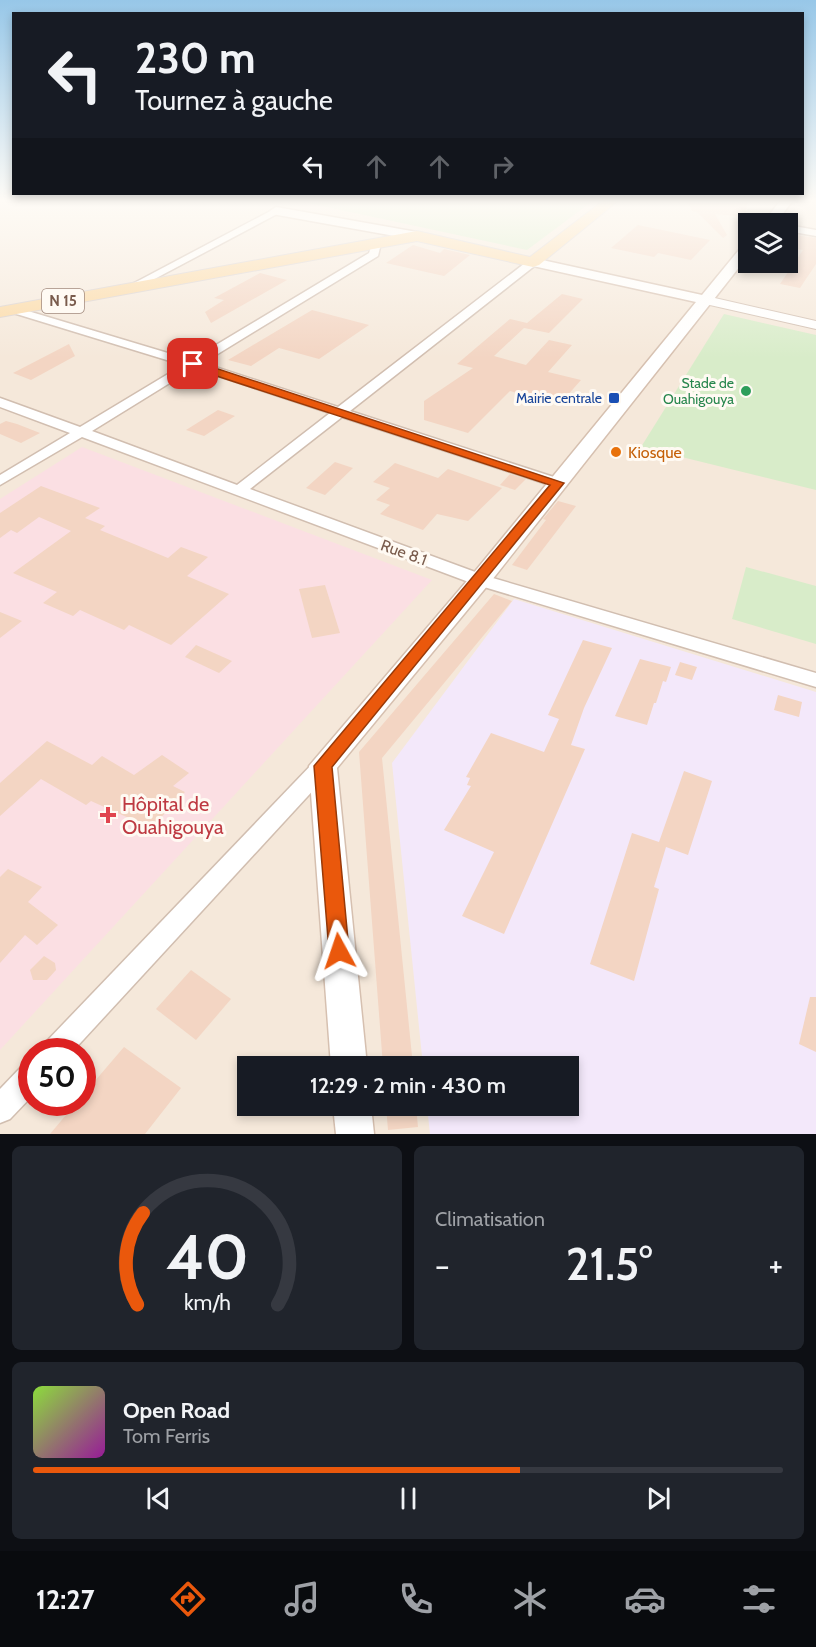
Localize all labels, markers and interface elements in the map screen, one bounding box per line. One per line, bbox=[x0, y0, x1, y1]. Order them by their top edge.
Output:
text: 230 m bbox=[135, 32, 255, 84]
icon: left bbox=[36, 36, 114, 114]
text: Tournez à gauche bbox=[135, 84, 333, 117]
icon: left bbox=[297, 150, 330, 183]
icon: ahead bbox=[360, 150, 393, 183]
icon: ahead bbox=[423, 150, 456, 183]
icon: right bbox=[486, 150, 519, 183]
map controls bbox=[738, 213, 798, 273]
button: layers bbox=[738, 213, 798, 273]
road number: N 15 bbox=[42, 289, 84, 313]
pin bbox=[167, 338, 218, 389]
icon: arrive bbox=[176, 347, 209, 380]
place label: Stade de Ouahigouya bbox=[663, 374, 734, 408]
marker: Stade de Ouahigouya bbox=[739, 384, 753, 398]
place label: Mairie centrale bbox=[516, 389, 602, 407]
marker: Mairie centrale bbox=[607, 391, 621, 405]
place label: Kiosque bbox=[628, 443, 682, 462]
marker: Kiosque bbox=[609, 445, 623, 459]
street label: Rue 8.1 bbox=[378, 535, 429, 570]
place label: Hôpital de Ouahigouya bbox=[122, 792, 224, 839]
marker: Hôpital de Ouahigouya bbox=[99, 806, 117, 824]
position arrow bbox=[307, 919, 371, 983]
speed limit sign: 50 bbox=[18, 1038, 96, 1116]
text: 12:29 · 2 min · 430 m bbox=[310, 1072, 506, 1099]
text: Climatisation bbox=[435, 1207, 545, 1231]
text: 40 bbox=[166, 1219, 248, 1295]
text: 21.5° bbox=[566, 1237, 652, 1291]
text: − bbox=[435, 1245, 450, 1285]
text: + bbox=[768, 1245, 783, 1285]
text: km/h bbox=[184, 1289, 230, 1315]
text: Open Road bbox=[123, 1397, 230, 1424]
text: Tom Ferris bbox=[123, 1424, 210, 1448]
icon: previous bbox=[142, 1482, 175, 1515]
icon: pause bbox=[392, 1482, 425, 1515]
icon: next bbox=[642, 1482, 675, 1515]
icon: directions bbox=[167, 1578, 209, 1620]
icon: music bbox=[281, 1578, 323, 1620]
icon: phone bbox=[395, 1578, 437, 1620]
icon: climate bbox=[509, 1578, 551, 1620]
icon: car bbox=[624, 1578, 666, 1620]
icon: filters bbox=[738, 1578, 780, 1620]
text: 12:27 bbox=[36, 1583, 94, 1616]

